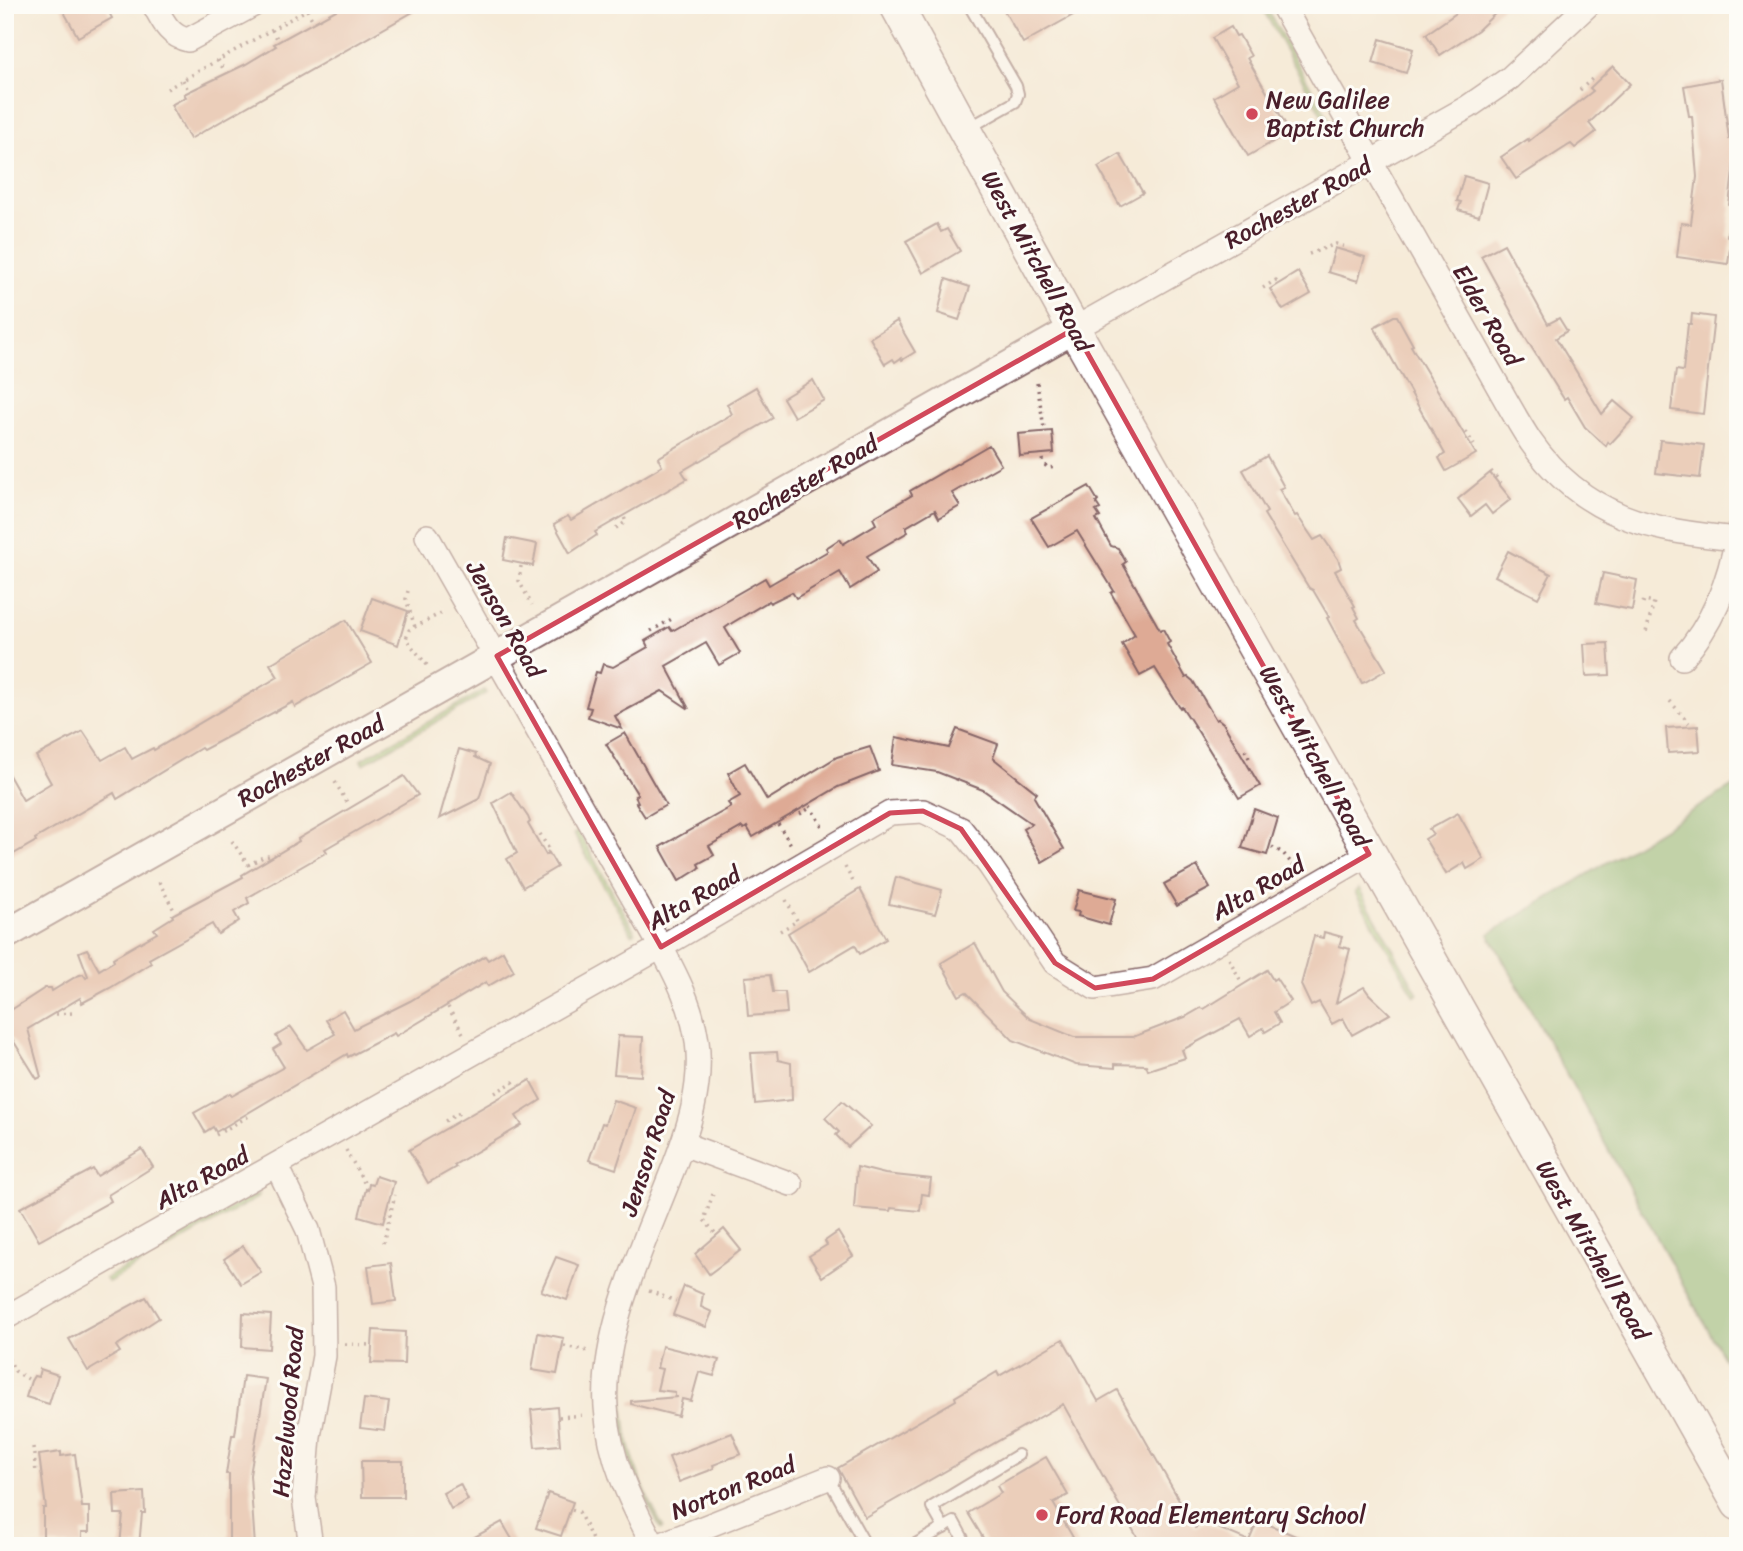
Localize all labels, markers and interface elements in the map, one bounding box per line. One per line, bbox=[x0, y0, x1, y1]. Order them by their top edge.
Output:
place label: New Galilee Baptist Church bbox=[1266, 79, 1424, 149]
marker: New Galilee Baptist Church bbox=[1244, 106, 1260, 122]
street label: Rochester Road bbox=[1216, 144, 1381, 261]
street label: West Mitchell Road bbox=[969, 162, 1105, 361]
street label: Elder Road bbox=[1441, 256, 1535, 376]
street label: Rochester Road bbox=[724, 422, 887, 541]
street label: Jenson Road bbox=[454, 551, 557, 688]
street label: West Mitchell Road bbox=[1247, 657, 1383, 856]
street label: Rochester Road bbox=[229, 702, 394, 819]
street label: Alta Road bbox=[1202, 843, 1314, 932]
street label: Alta Road bbox=[638, 853, 750, 942]
street label: Jenson Road bbox=[608, 1082, 689, 1222]
street label: Alta Road bbox=[146, 1134, 258, 1222]
street label: West Mitchell Road bbox=[1524, 1152, 1663, 1350]
street label: Hazelwood Road bbox=[260, 1324, 316, 1499]
street label: Norton Road bbox=[664, 1443, 804, 1532]
place label: Ford Road Elementary School bbox=[1056, 1494, 1367, 1536]
marker: Ford Road Elementary School bbox=[1034, 1507, 1050, 1523]

